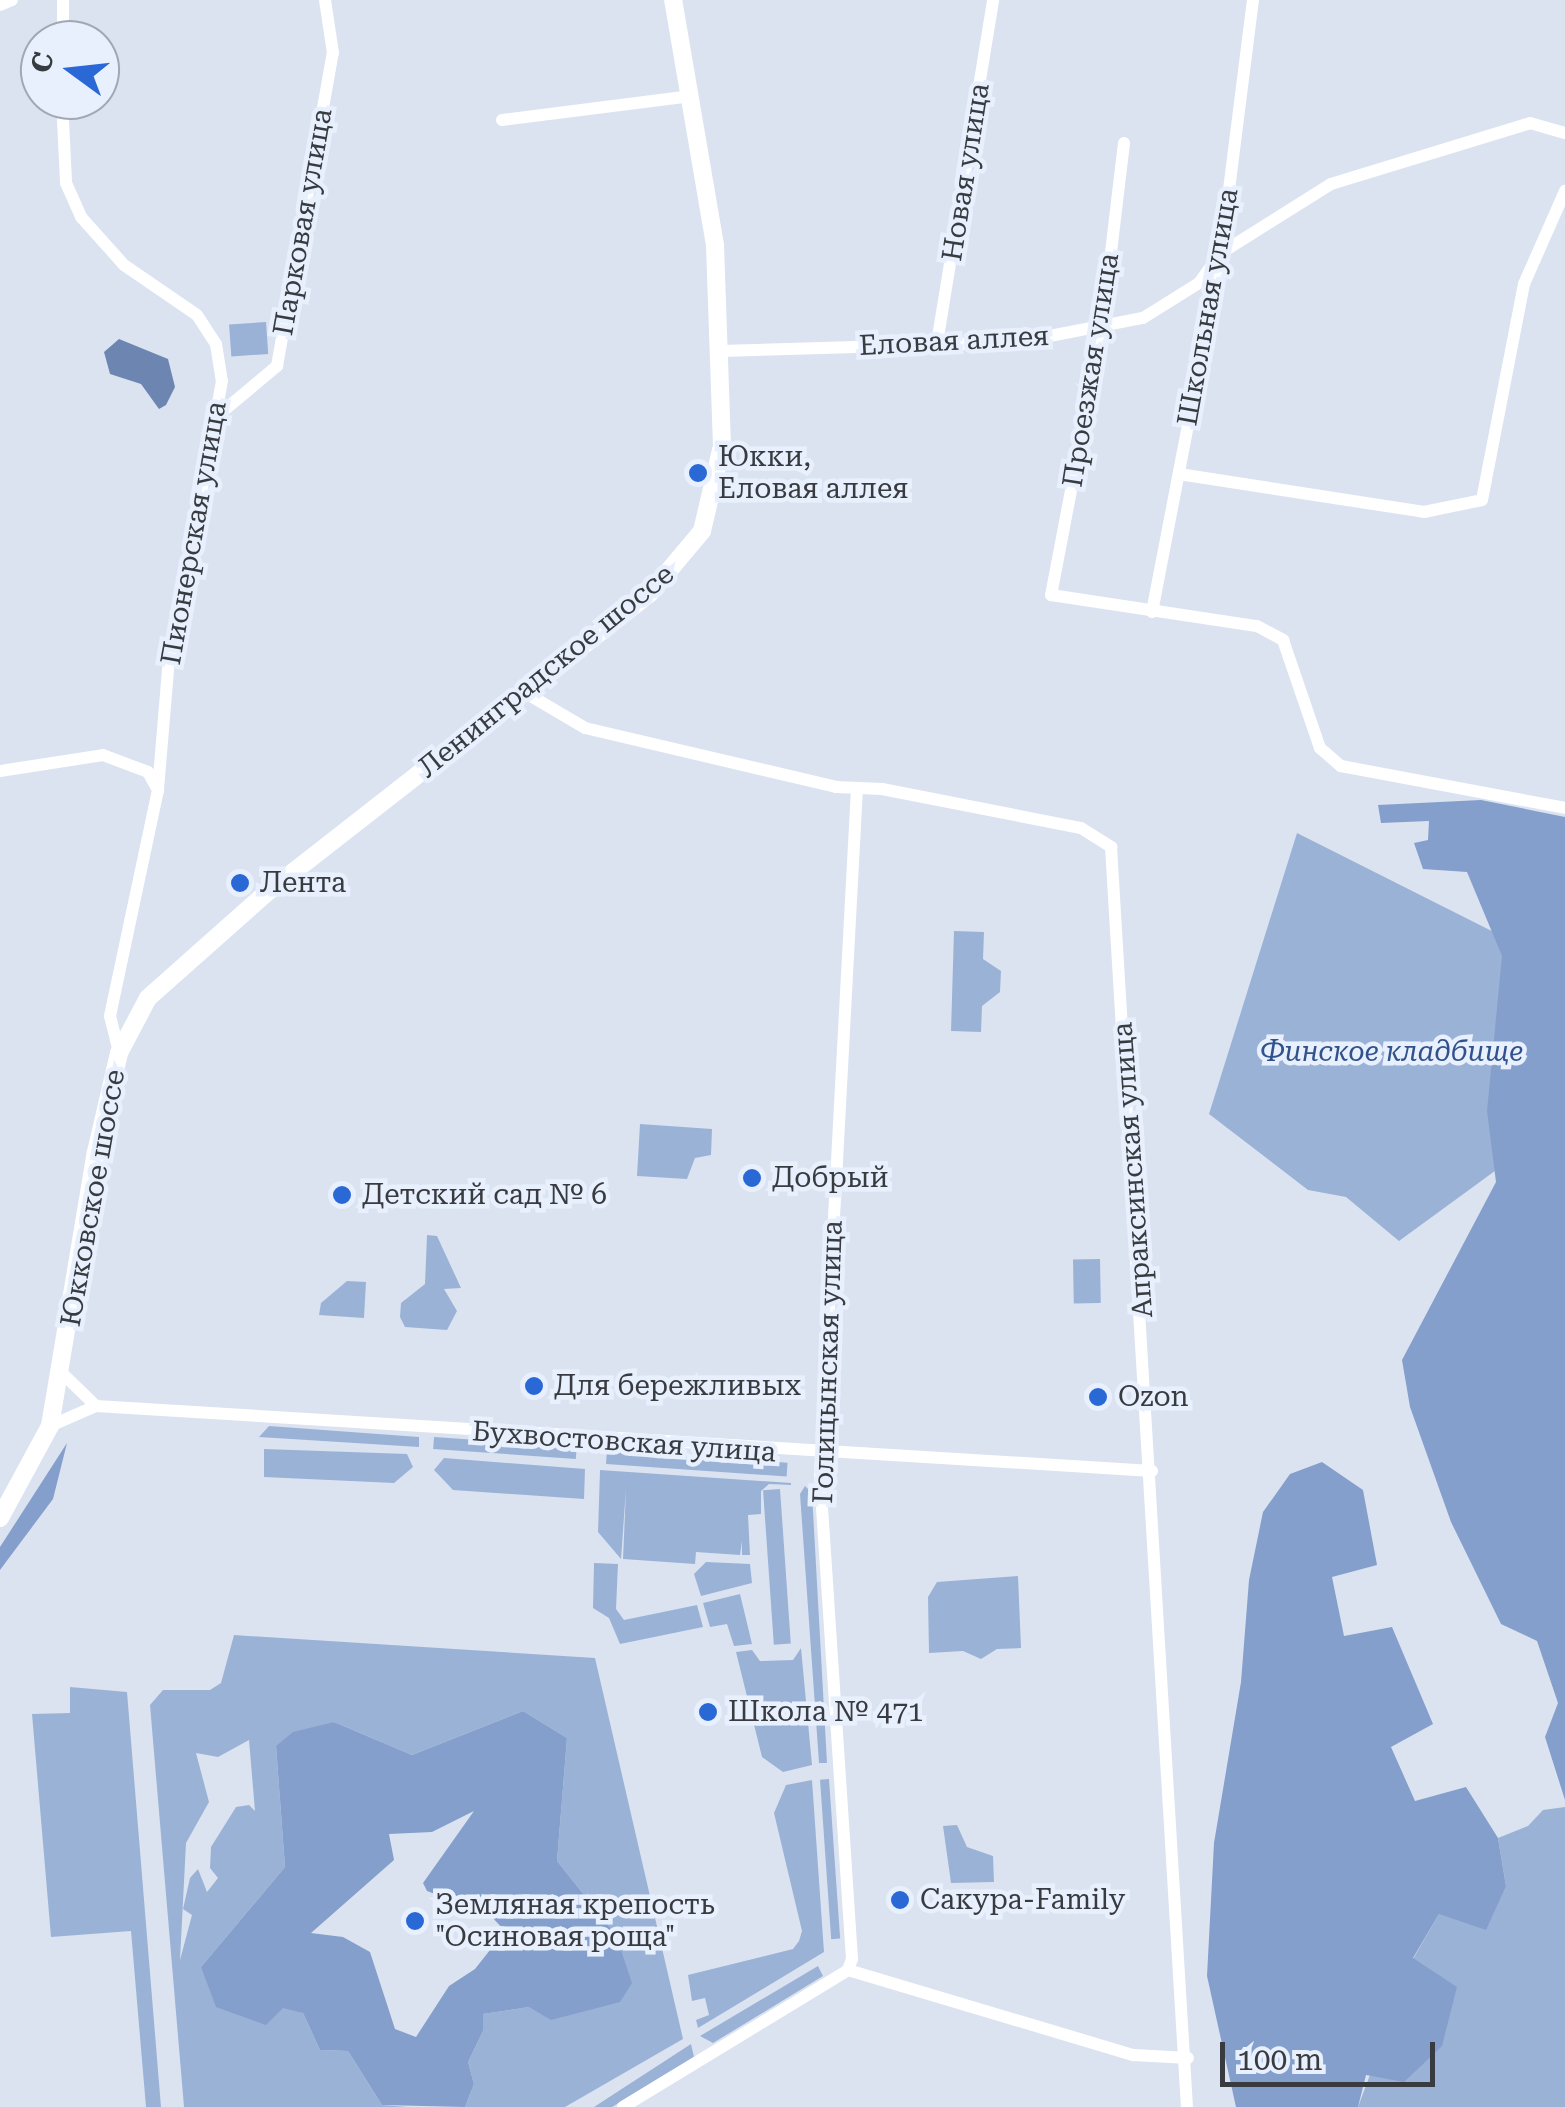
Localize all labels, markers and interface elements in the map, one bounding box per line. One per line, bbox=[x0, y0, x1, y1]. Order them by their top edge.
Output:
north arrow bbox=[20, 20, 120, 120]
text: С bbox=[24, 49, 61, 76]
street label: Новая улица bbox=[935, 81, 997, 263]
street label: Парковая улица bbox=[267, 106, 339, 338]
street label: Школьная улица bbox=[1171, 186, 1245, 428]
street label: Проезжая улица bbox=[1056, 251, 1126, 489]
street label: Еловая аллея bbox=[858, 319, 1050, 363]
street label: Пионерская улица bbox=[154, 399, 234, 667]
place label: Юкки, Еловая аллея bbox=[718, 440, 908, 506]
marker: Юкки, Еловая аллея bbox=[687, 462, 709, 484]
street label: Ленинградское шоссе bbox=[411, 557, 681, 785]
place label: Лента bbox=[260, 866, 346, 900]
marker: Лента bbox=[229, 872, 251, 894]
street label: Апраксинская улица bbox=[1106, 1021, 1160, 1319]
park label: Финское кладбище bbox=[1261, 1035, 1523, 1069]
street label: Юкковское шоссе bbox=[54, 1067, 132, 1329]
place label: Добрый bbox=[772, 1161, 889, 1195]
marker: Добрый bbox=[741, 1167, 763, 1189]
place label: Детский сад № 6 bbox=[362, 1178, 607, 1212]
marker: Детский сад № 6 bbox=[331, 1184, 353, 1206]
street label: Голицынская улица bbox=[806, 1220, 850, 1504]
place label: Для бережливых bbox=[554, 1369, 801, 1403]
marker: Для бережливых bbox=[523, 1375, 545, 1397]
place label: Ozon bbox=[1118, 1380, 1189, 1414]
marker: Ozon bbox=[1087, 1386, 1109, 1408]
street label: Бухвостовская улица bbox=[471, 1415, 777, 1469]
place label: Школа № 471 bbox=[728, 1695, 924, 1729]
marker: Школа № 471 bbox=[697, 1701, 719, 1723]
place label: Сакура-Family bbox=[920, 1883, 1125, 1917]
place label: Земляная крепость "Осиновая роща" bbox=[435, 1888, 715, 1954]
marker: Сакура-Family bbox=[889, 1889, 911, 1911]
marker: Земляная крепость "Осиновая роща" bbox=[404, 1910, 426, 1932]
scale bar bbox=[1225, 2022, 1440, 2084]
text: 100 m bbox=[1237, 2042, 1322, 2077]

